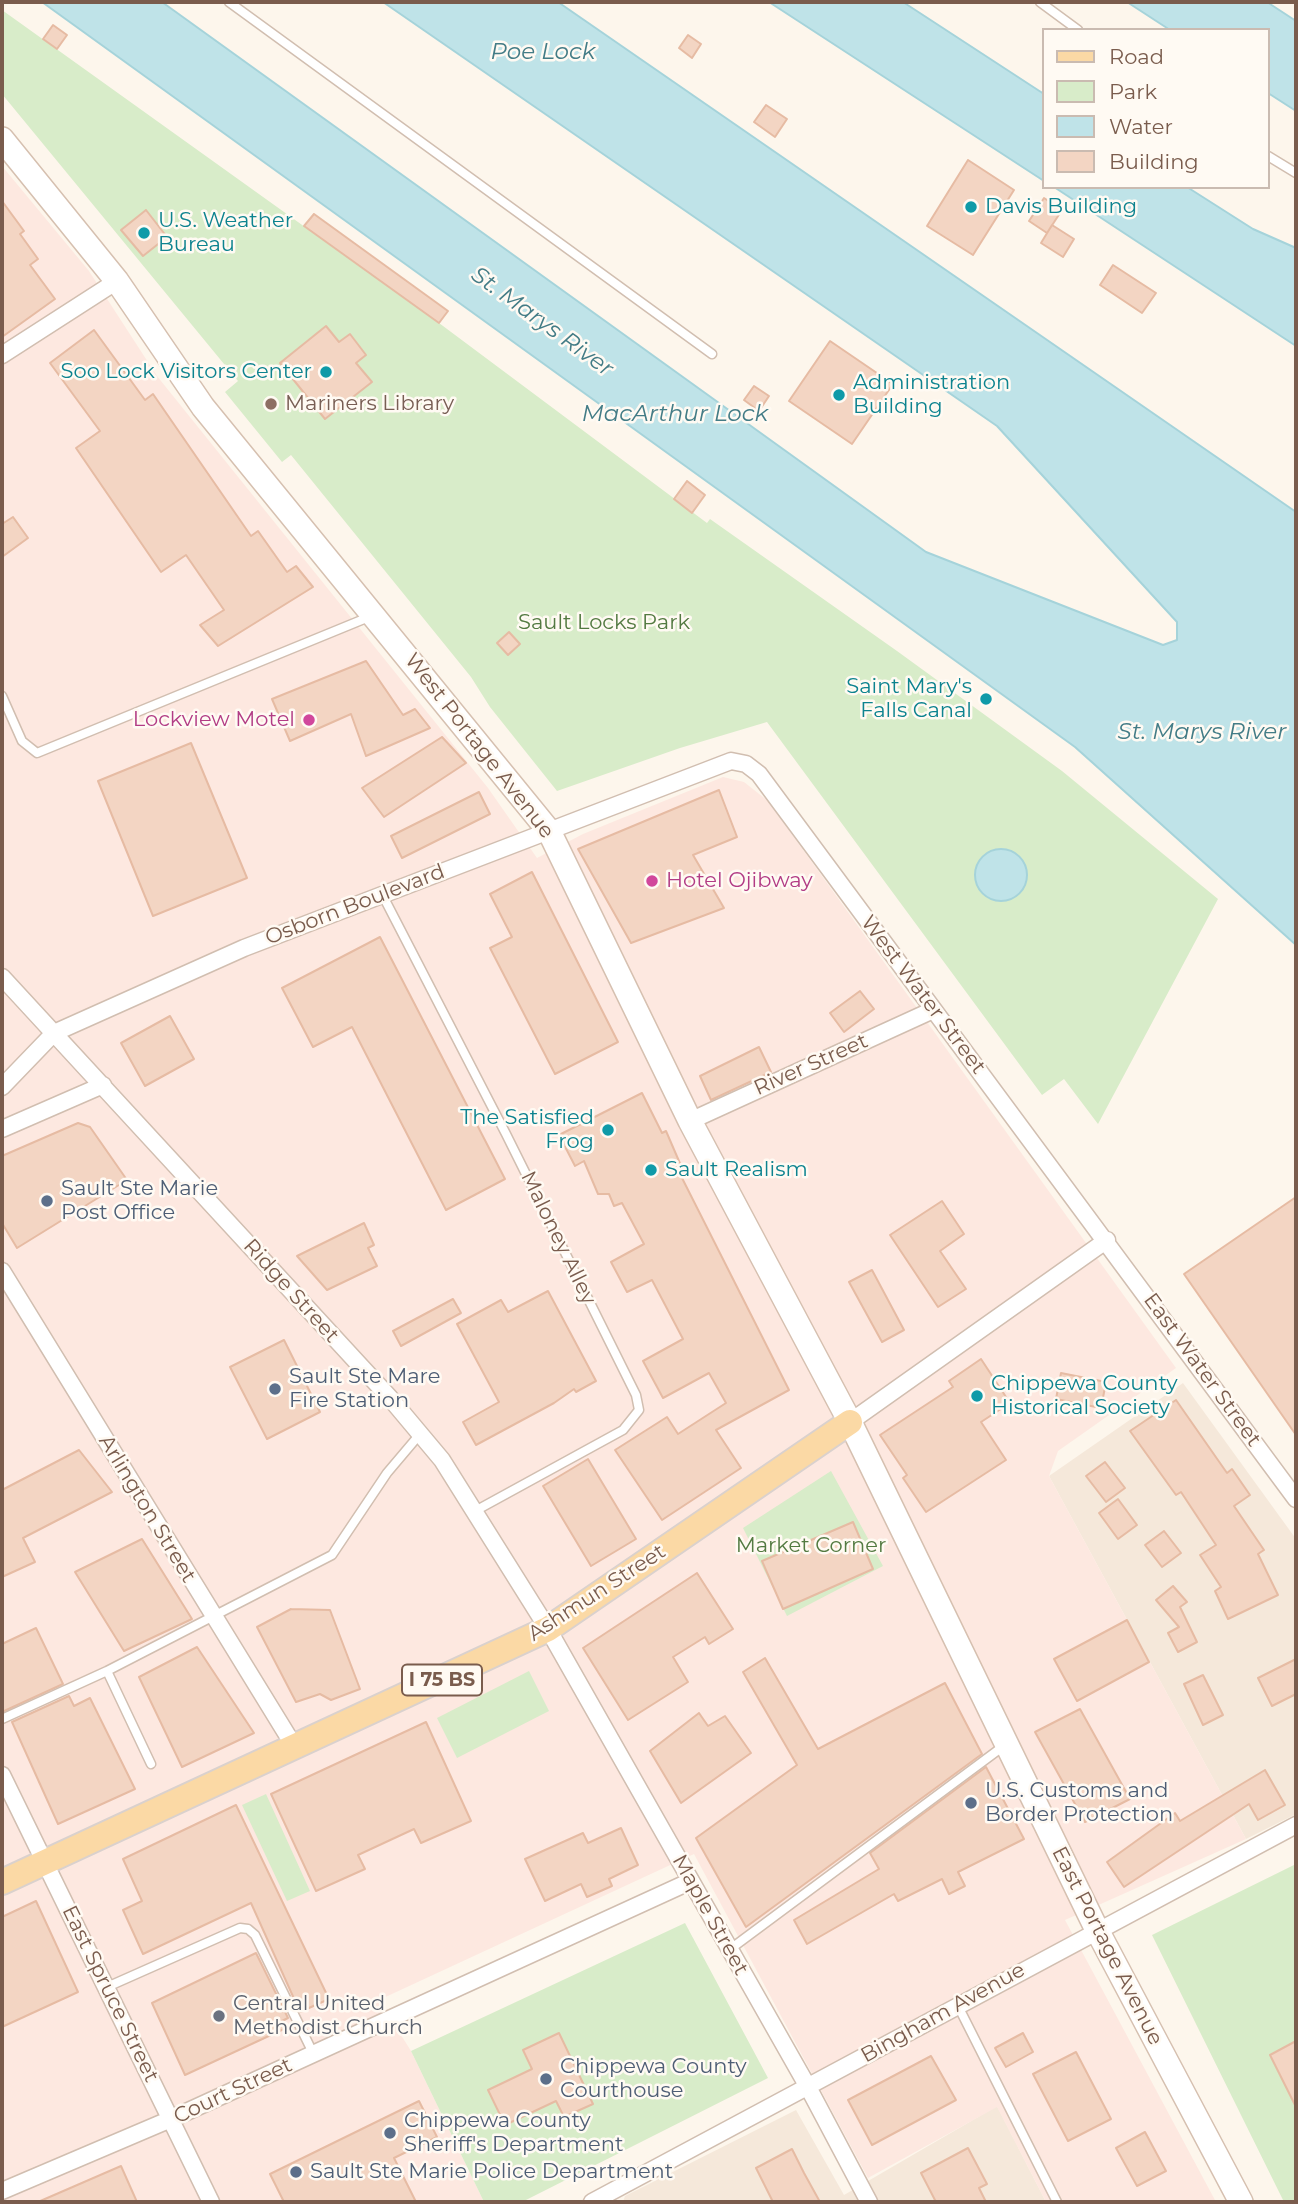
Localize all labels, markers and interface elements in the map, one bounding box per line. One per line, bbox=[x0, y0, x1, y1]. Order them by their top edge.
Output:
legend bbox=[1042, 28, 1270, 189]
water label: Poe Lock bbox=[491, 38, 595, 66]
text: Road bbox=[1109, 44, 1164, 69]
text: Park bbox=[1109, 79, 1157, 104]
text: Water bbox=[1109, 114, 1173, 139]
text: Building bbox=[1109, 149, 1199, 174]
place label: Davis Building bbox=[985, 194, 1137, 220]
marker: Davis Building bbox=[963, 199, 979, 215]
place label: U.S. Weather Bureau bbox=[158, 208, 293, 258]
marker: U.S. Weather Bureau bbox=[136, 225, 152, 241]
water label: St. Marys River bbox=[466, 261, 618, 383]
place label: Soo Lock Visitors Center bbox=[61, 359, 312, 385]
marker: Soo Lock Visitors Center bbox=[318, 364, 334, 380]
place label: Administration Building bbox=[853, 370, 1010, 420]
marker: Administration Building bbox=[831, 387, 847, 403]
place label: Mariners Library bbox=[285, 391, 454, 417]
marker: Mariners Library bbox=[263, 396, 279, 412]
water label: MacArthur Lock bbox=[582, 400, 768, 428]
park label: Sault Locks Park bbox=[518, 610, 690, 636]
street label: West Portage Avenue bbox=[399, 648, 559, 844]
place label: Saint Mary's Falls Canal bbox=[846, 674, 972, 724]
marker: Saint Mary's Falls Canal bbox=[978, 691, 994, 707]
place label: Lockview Motel bbox=[133, 707, 295, 733]
marker: Lockview Motel bbox=[301, 712, 317, 728]
water label: St. Marys River bbox=[1118, 718, 1286, 746]
street label: Osborn Boulevard bbox=[262, 859, 448, 951]
place label: Hotel Ojibway bbox=[666, 868, 813, 894]
marker: Hotel Ojibway bbox=[644, 873, 660, 889]
street label: West Water Street bbox=[855, 911, 991, 1079]
street label: River Street bbox=[750, 1029, 872, 1101]
place label: The Satisfied Frog bbox=[460, 1105, 594, 1155]
marker: The Satisfied Frog bbox=[600, 1122, 616, 1138]
place label: Sault Realism bbox=[665, 1157, 808, 1183]
marker: Sault Realism bbox=[643, 1162, 659, 1178]
street label: Maloney Alley bbox=[515, 1167, 601, 1309]
place label: Sault Ste Marie Post Office bbox=[61, 1176, 218, 1226]
marker: Sault Ste Marie Post Office bbox=[39, 1193, 55, 1209]
street label: Ridge Street bbox=[238, 1234, 344, 1348]
street label: East Water Street bbox=[1138, 1288, 1266, 1452]
place label: Sault Ste Mare Fire Station bbox=[289, 1364, 440, 1414]
place label: Chippewa County Historical Society bbox=[991, 1371, 1178, 1421]
marker: Sault Ste Mare Fire Station bbox=[267, 1381, 283, 1397]
marker: Chippewa County Historical Society bbox=[969, 1388, 985, 1404]
street label: Arlington Street bbox=[93, 1431, 201, 1587]
park label: Market Corner bbox=[736, 1533, 886, 1559]
street label: Ashmun Street bbox=[523, 1539, 671, 1647]
road number: I 75 BS bbox=[402, 1664, 482, 1696]
place label: U.S. Customs and Border Protection bbox=[985, 1778, 1173, 1828]
marker: U.S. Customs and Border Protection bbox=[963, 1795, 979, 1811]
street label: East Portage Avenue bbox=[1046, 1842, 1168, 2050]
street label: Maple Street bbox=[666, 1850, 754, 1980]
street label: East Spruce Street bbox=[56, 1901, 164, 2087]
street label: Bingham Avenue bbox=[857, 1957, 1029, 2069]
place label: Central United Methodist Church bbox=[233, 1991, 423, 2041]
marker: Central United Methodist Church bbox=[211, 2008, 227, 2024]
street label: Court Street bbox=[170, 2053, 296, 2129]
place label: Chippewa County Courthouse bbox=[560, 2054, 747, 2104]
marker: Chippewa County Courthouse bbox=[538, 2071, 554, 2087]
place label: Chippewa County Sheriff's Department bbox=[404, 2108, 624, 2158]
marker: Chippewa County Sheriff's Department bbox=[382, 2125, 398, 2141]
place label: Sault Ste Marie Police Department bbox=[310, 2159, 673, 2185]
marker: Sault Ste Marie Police Department bbox=[288, 2164, 304, 2180]

